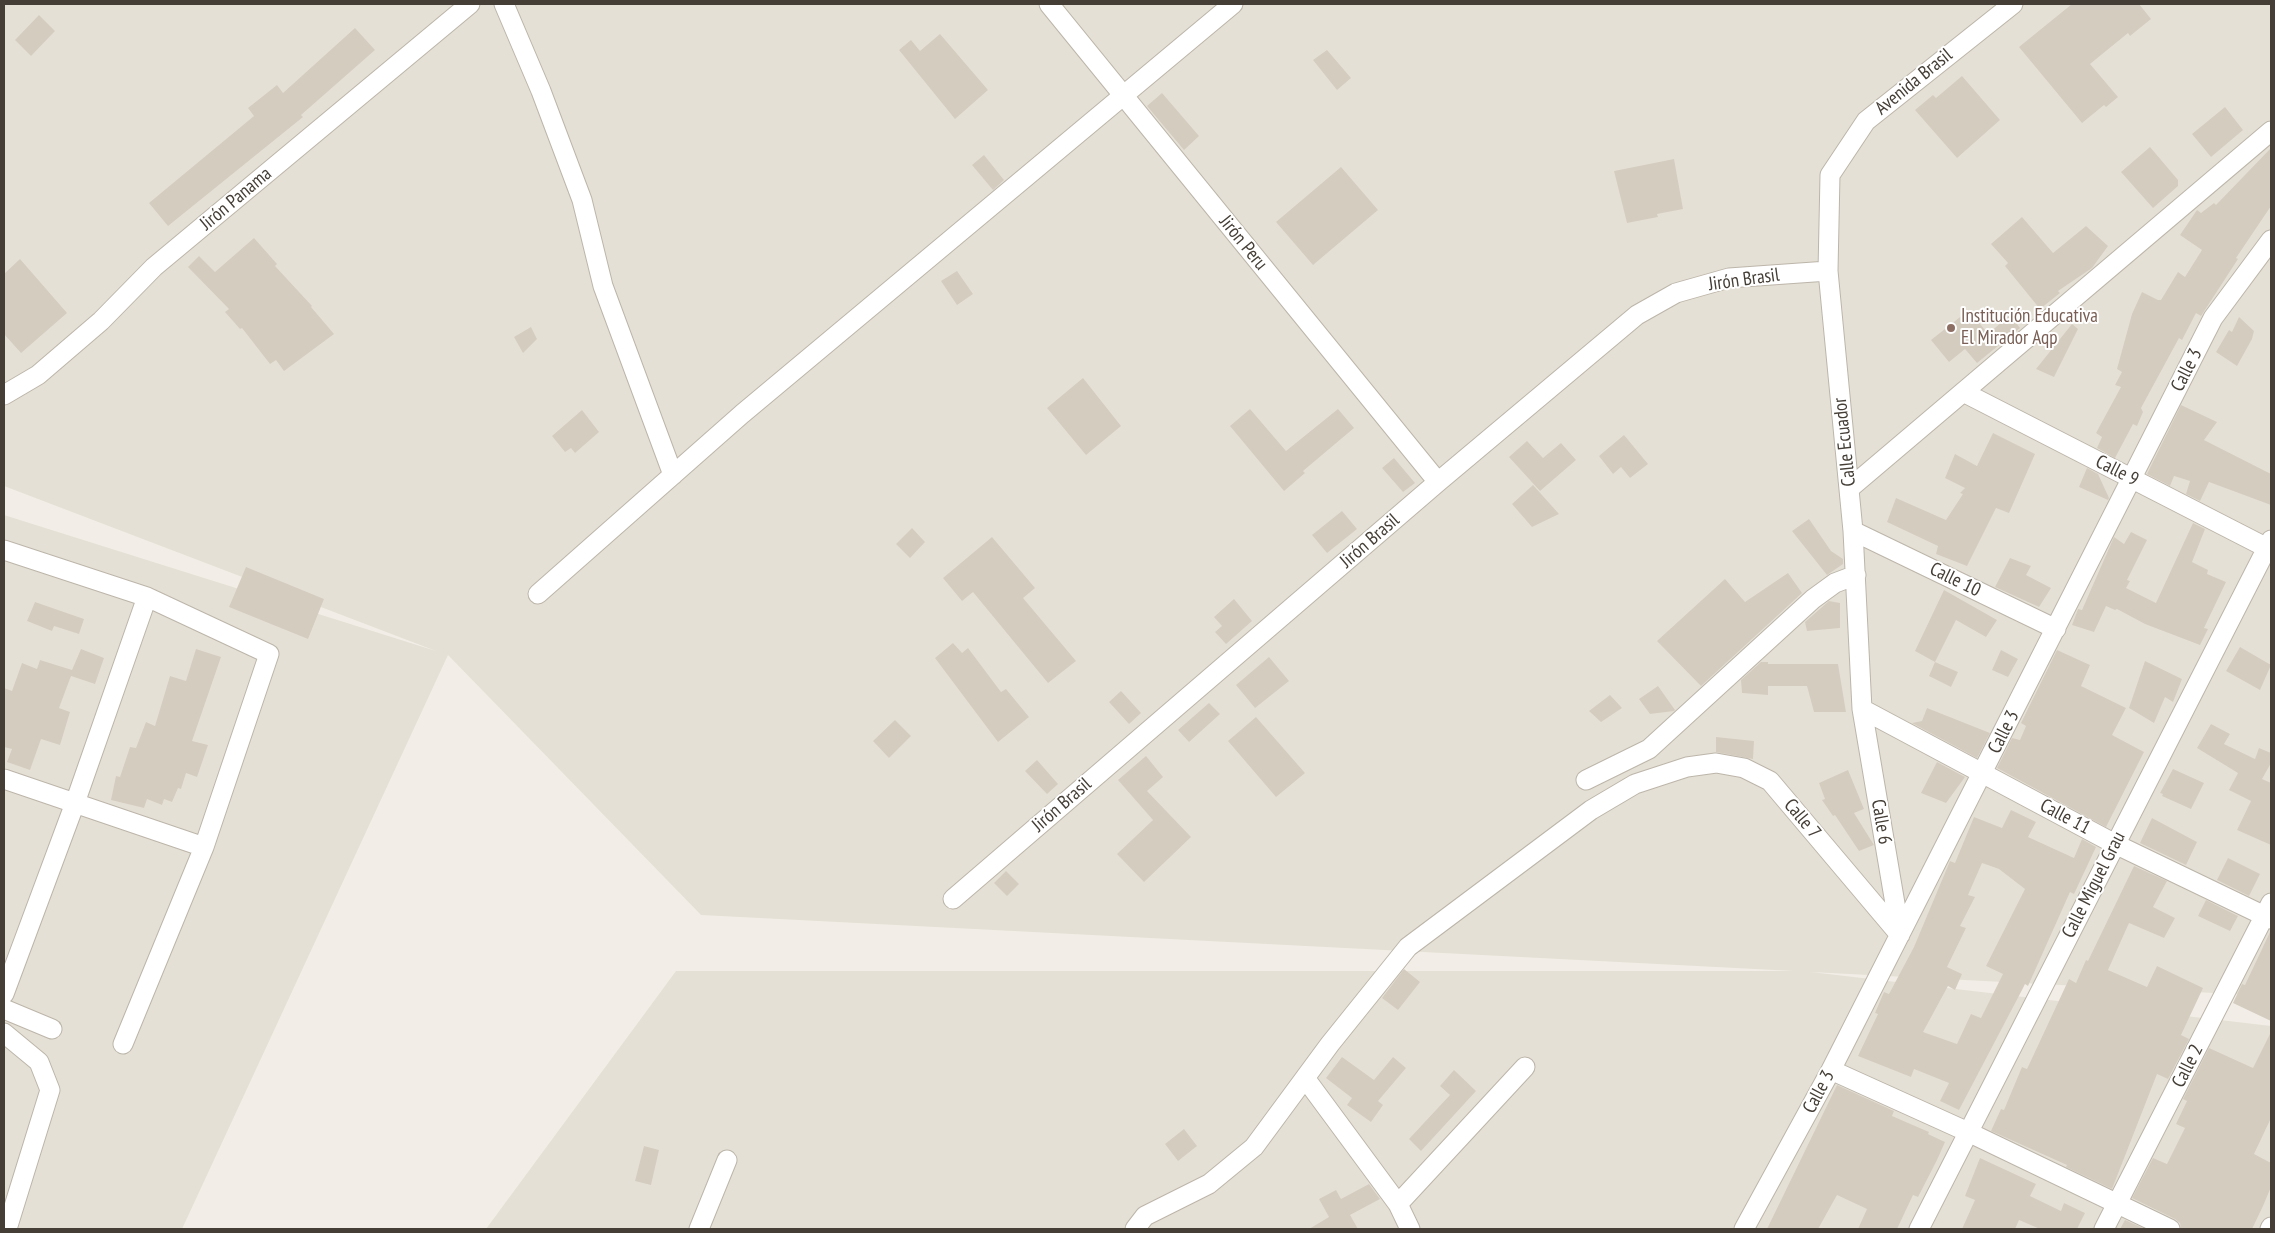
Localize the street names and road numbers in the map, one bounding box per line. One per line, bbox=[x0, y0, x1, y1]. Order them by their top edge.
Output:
street label: Avenida Brasil bbox=[1871, 44, 1957, 120]
street label: Jirón Panama bbox=[196, 163, 276, 235]
street label: Jirón Peru bbox=[1214, 211, 1272, 275]
street label: Jirón Brasil bbox=[1707, 264, 1781, 296]
street label: Calle 3 bbox=[2167, 345, 2207, 395]
street label: Calle Ecuador bbox=[1829, 396, 1861, 488]
street label: Calle 9 bbox=[2092, 451, 2142, 491]
street label: Jirón Brasil bbox=[1336, 509, 1404, 573]
street label: Calle 10 bbox=[1926, 558, 1984, 602]
street label: Calle 3 bbox=[1984, 707, 2024, 757]
street label: Jirón Brasil bbox=[1028, 773, 1096, 837]
street label: Calle 7 bbox=[1779, 794, 1825, 844]
street label: Calle 11 bbox=[2036, 794, 2094, 840]
street label: Calle 6 bbox=[1866, 798, 1896, 846]
street label: Calle Miguel Grau bbox=[2057, 828, 2131, 942]
street label: Calle 2 bbox=[2168, 1041, 2208, 1091]
street label: Calle 3 bbox=[1798, 1067, 1840, 1117]

